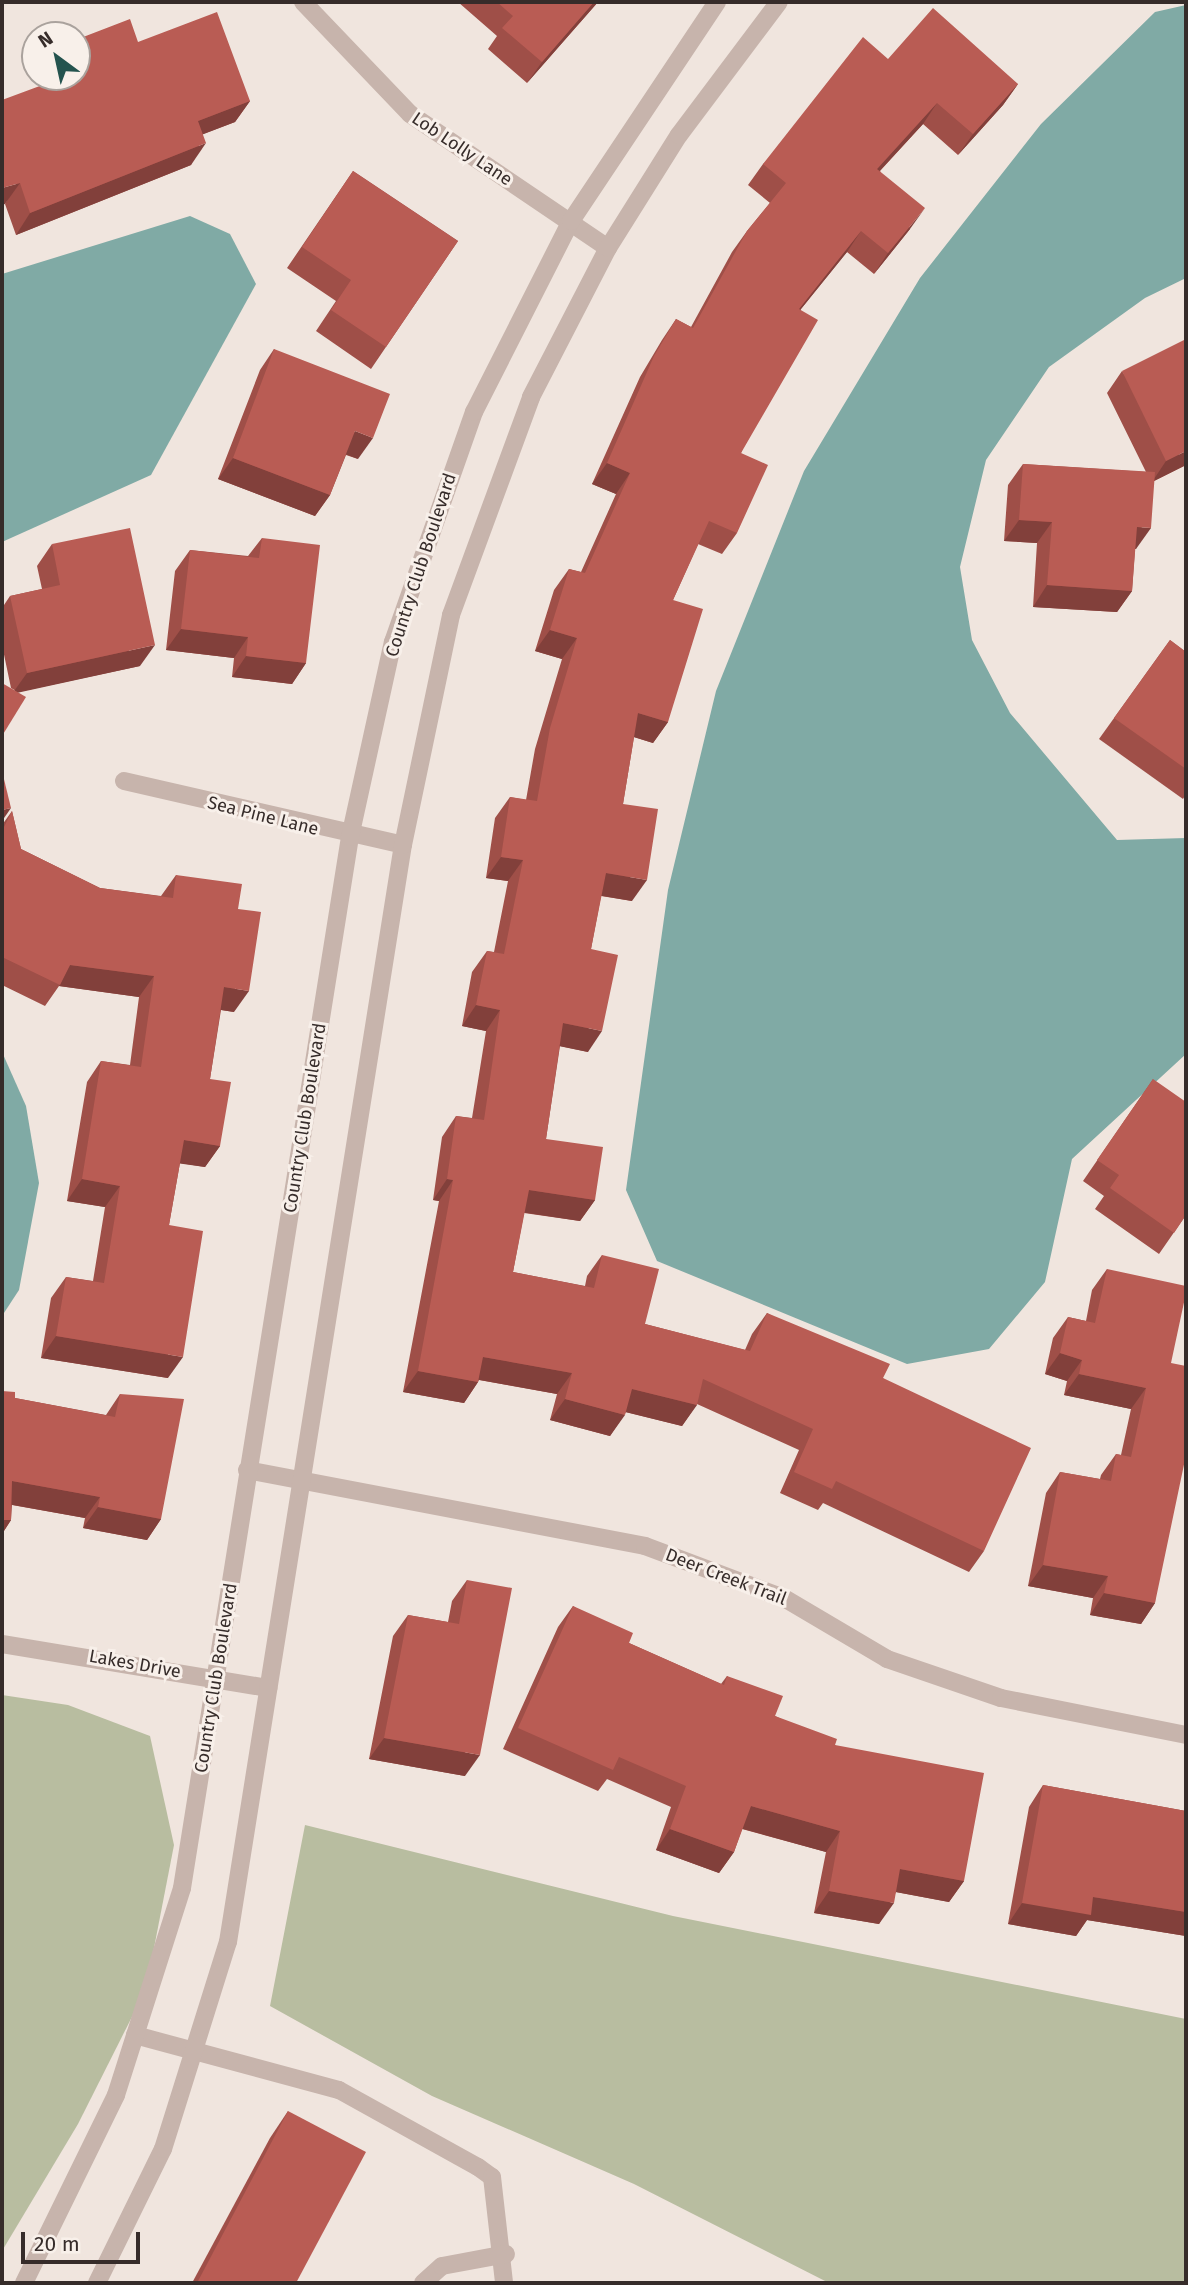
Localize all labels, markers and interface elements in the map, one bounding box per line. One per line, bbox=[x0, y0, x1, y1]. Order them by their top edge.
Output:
north arrow bbox=[21, 21, 91, 91]
text: N bbox=[34, 27, 57, 53]
street label: Lob Lolly Lane bbox=[408, 107, 516, 191]
street label: Country Club Boulevard bbox=[381, 470, 461, 660]
street label: Sea Pine Lane bbox=[205, 792, 321, 840]
street label: Country Club Boulevard bbox=[279, 1022, 331, 1214]
street label: Deer Creek Trail bbox=[662, 1544, 790, 1610]
street label: Country Club Boulevard bbox=[190, 1582, 242, 1774]
street label: Lakes Drive bbox=[87, 1645, 183, 1683]
scale bar bbox=[24, 2218, 144, 2262]
text: 20 m bbox=[34, 2231, 80, 2257]

